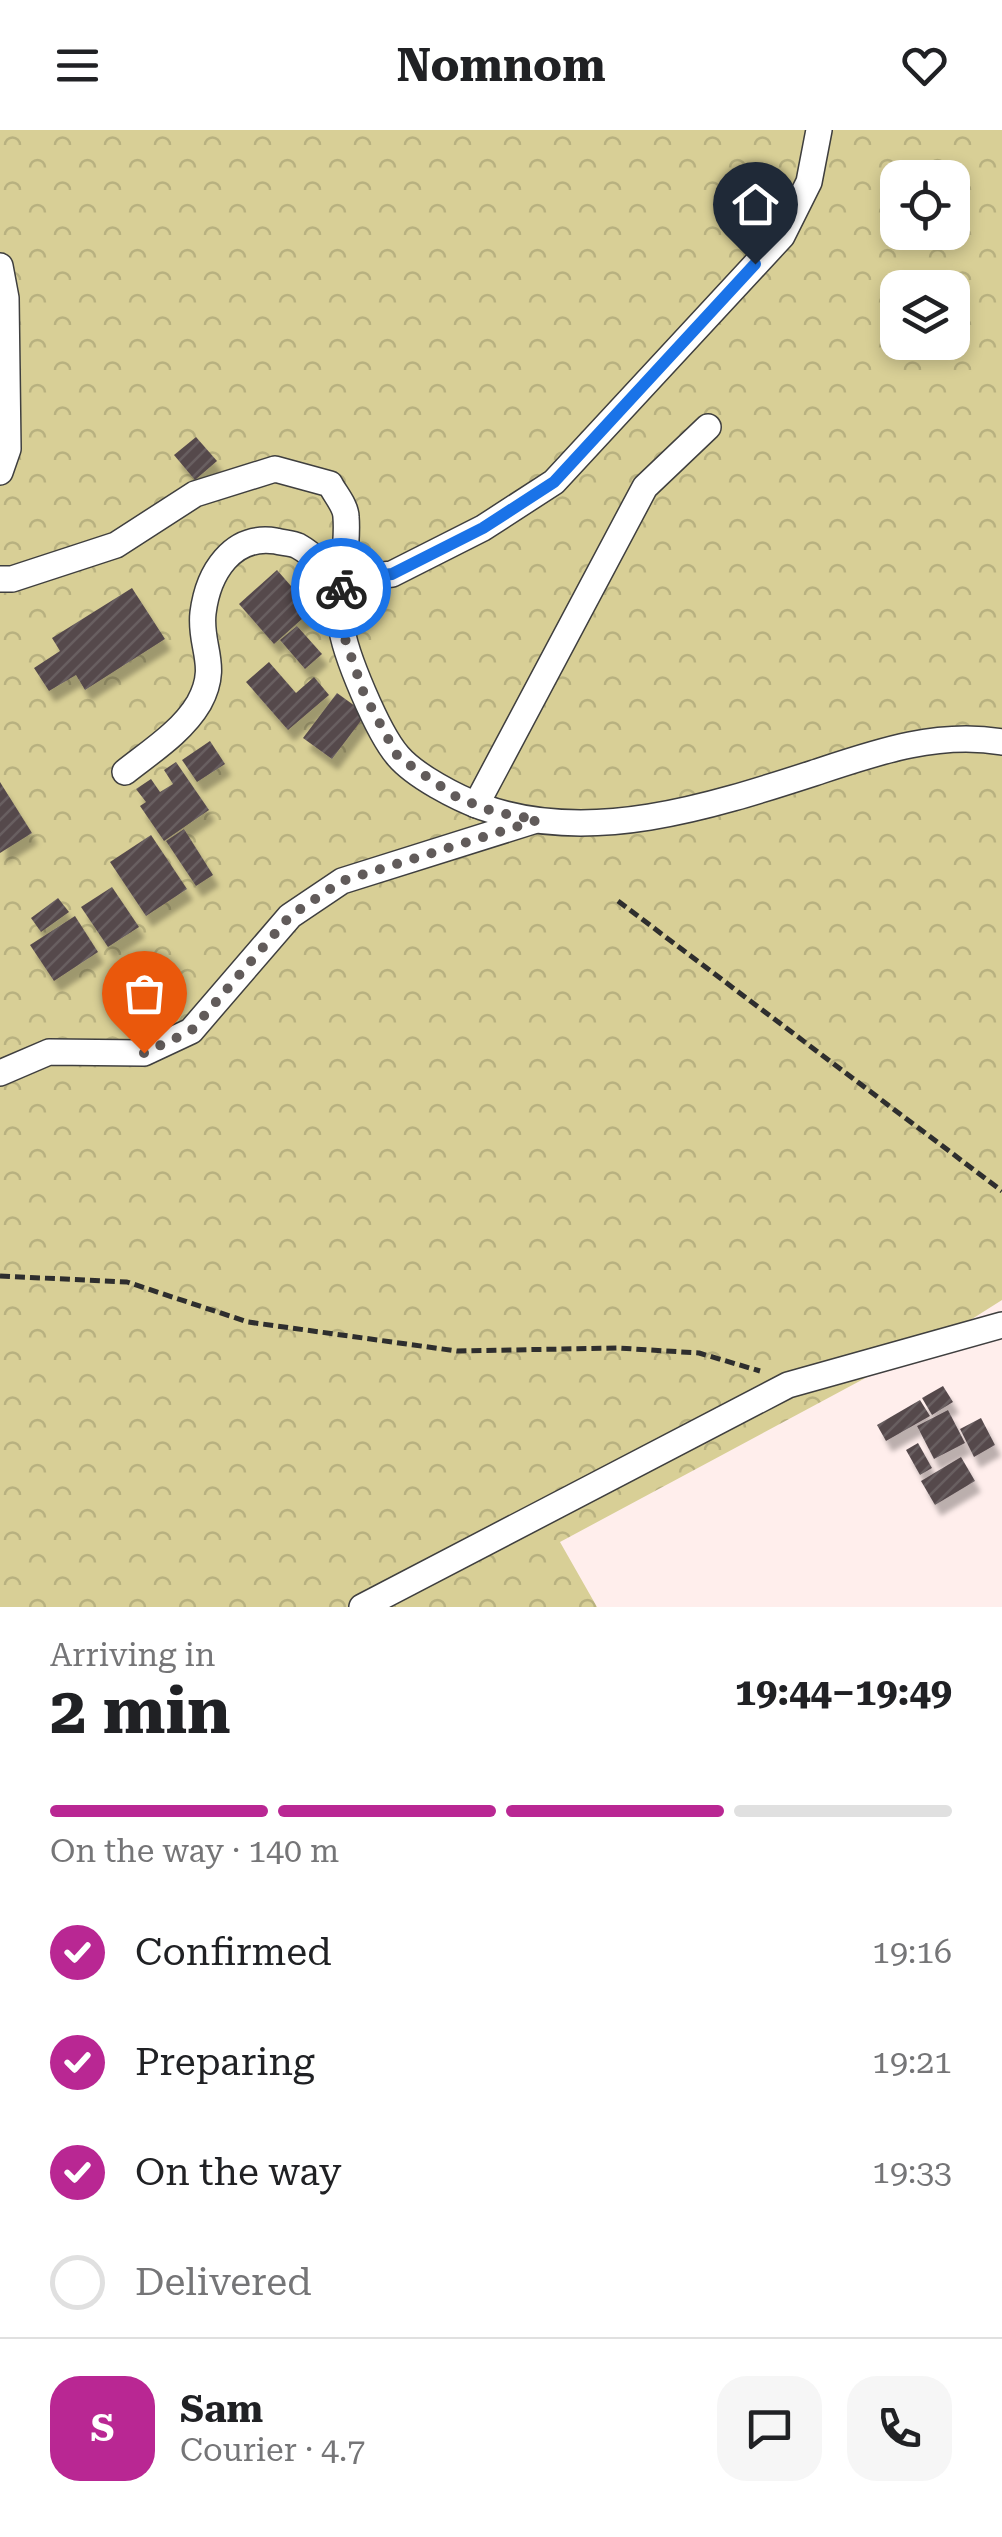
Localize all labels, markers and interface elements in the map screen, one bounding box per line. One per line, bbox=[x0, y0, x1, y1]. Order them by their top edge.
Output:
icon: menu bbox=[50, 38, 105, 93]
icon: heart bbox=[897, 38, 952, 93]
text: Nomnom bbox=[396, 39, 606, 92]
map controls bbox=[880, 160, 970, 360]
button: locate bbox=[880, 160, 970, 250]
pin bbox=[713, 162, 798, 265]
icon: home bbox=[728, 177, 783, 232]
button: layers bbox=[880, 270, 970, 360]
courier bbox=[291, 538, 391, 638]
icon: bike bbox=[314, 561, 369, 616]
pin bbox=[102, 951, 187, 1054]
icon: bag bbox=[117, 966, 172, 1021]
text: Arriving in bbox=[50, 1636, 215, 1674]
text: 19:44–19:49 bbox=[735, 1670, 952, 1714]
text: 2 min bbox=[50, 1673, 231, 1749]
text: On the way · 140 m bbox=[50, 1832, 339, 1870]
icon: check bbox=[50, 1925, 105, 1980]
text: Confirmed bbox=[135, 1930, 332, 1974]
text: 19:16 bbox=[872, 1933, 952, 1971]
icon: check bbox=[50, 2035, 105, 2090]
text: Preparing bbox=[135, 2040, 315, 2084]
text: 19:21 bbox=[872, 2043, 952, 2081]
icon: check bbox=[50, 2145, 105, 2200]
text: On the way bbox=[135, 2150, 341, 2194]
text: 19:33 bbox=[872, 2153, 952, 2191]
text: Delivered bbox=[135, 2260, 312, 2304]
button: chat bbox=[717, 2376, 822, 2481]
button: phone bbox=[847, 2376, 952, 2481]
text: Sam bbox=[180, 2387, 263, 2431]
text: S bbox=[91, 2406, 114, 2450]
text: Courier · 4.7 bbox=[180, 2431, 365, 2469]

